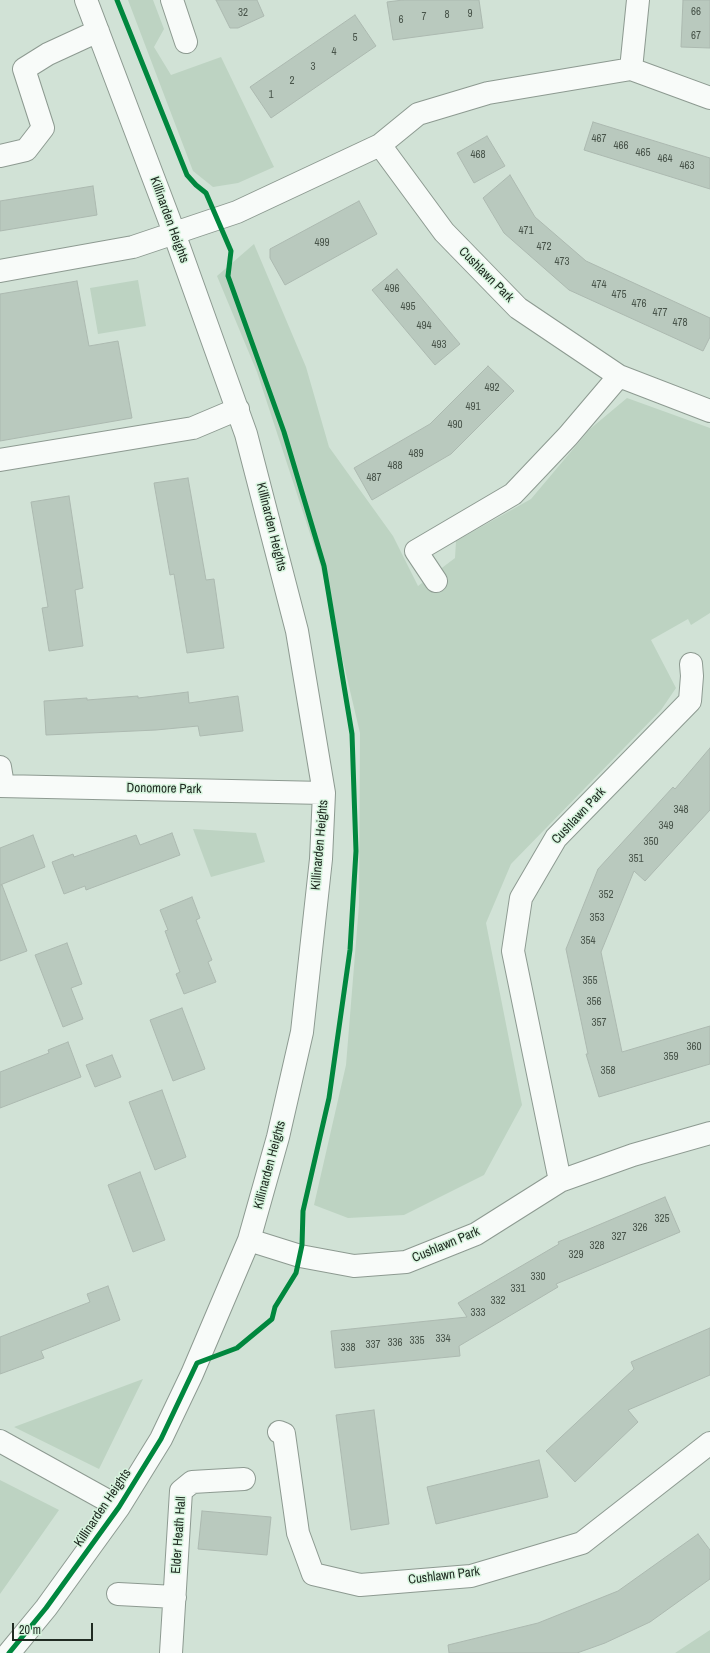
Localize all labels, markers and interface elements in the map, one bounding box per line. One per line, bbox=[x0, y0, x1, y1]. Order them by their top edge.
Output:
house number: 66 bbox=[691, 5, 701, 19]
house number: 32 bbox=[238, 6, 248, 20]
house number: 9 bbox=[467, 7, 473, 21]
house number: 8 bbox=[444, 8, 450, 22]
house number: 7 bbox=[421, 10, 427, 24]
house number: 6 bbox=[398, 13, 404, 27]
house number: 67 bbox=[691, 29, 701, 43]
house number: 5 bbox=[352, 31, 358, 45]
house number: 4 bbox=[331, 45, 337, 59]
house number: 3 bbox=[310, 60, 316, 74]
house number: 2 bbox=[289, 74, 295, 88]
house number: 1 bbox=[268, 88, 274, 102]
house number: 467 bbox=[591, 132, 607, 146]
house number: 466 bbox=[613, 139, 629, 153]
house number: 465 bbox=[635, 146, 651, 160]
house number: 468 bbox=[470, 148, 486, 162]
house number: 464 bbox=[657, 152, 673, 166]
house number: 463 bbox=[679, 159, 695, 173]
street label: Killinarden Heights bbox=[146, 175, 192, 265]
house number: 471 bbox=[518, 224, 534, 238]
house number: 499 bbox=[314, 236, 330, 250]
house number: 472 bbox=[536, 240, 552, 254]
street label: Cushlawn Park bbox=[455, 244, 517, 306]
house number: 473 bbox=[554, 255, 570, 269]
house number: 474 bbox=[591, 278, 607, 292]
house number: 496 bbox=[384, 282, 400, 296]
house number: 475 bbox=[611, 288, 627, 302]
house number: 476 bbox=[631, 297, 647, 311]
house number: 495 bbox=[400, 300, 416, 314]
house number: 477 bbox=[652, 306, 668, 320]
house number: 478 bbox=[672, 316, 688, 330]
house number: 494 bbox=[416, 319, 432, 333]
house number: 493 bbox=[431, 338, 447, 352]
house number: 492 bbox=[484, 381, 500, 395]
house number: 491 bbox=[465, 400, 481, 414]
house number: 490 bbox=[447, 418, 463, 432]
house number: 489 bbox=[408, 447, 424, 461]
house number: 488 bbox=[387, 459, 403, 473]
house number: 487 bbox=[366, 471, 382, 485]
street label: Killinarden Heights bbox=[252, 481, 290, 573]
street label: Donomore Park bbox=[127, 781, 201, 797]
street label: Cushlawn Park bbox=[549, 784, 609, 848]
street label: Killinarden Heights bbox=[308, 799, 332, 891]
house number: 348 bbox=[673, 803, 689, 817]
house number: 349 bbox=[658, 819, 674, 833]
house number: 350 bbox=[643, 835, 659, 849]
house number: 351 bbox=[628, 852, 644, 866]
house number: 352 bbox=[598, 888, 614, 902]
house number: 353 bbox=[589, 911, 605, 925]
house number: 354 bbox=[580, 934, 596, 948]
house number: 355 bbox=[582, 974, 598, 988]
house number: 356 bbox=[586, 995, 602, 1009]
house number: 357 bbox=[591, 1016, 607, 1030]
house number: 360 bbox=[686, 1040, 702, 1054]
house number: 359 bbox=[663, 1050, 679, 1064]
house number: 358 bbox=[600, 1064, 616, 1078]
street label: Killinarden Heights bbox=[251, 1119, 289, 1211]
house number: 325 bbox=[654, 1212, 670, 1226]
house number: 326 bbox=[632, 1221, 648, 1235]
street label: Cushlawn Park bbox=[410, 1224, 482, 1266]
house number: 327 bbox=[611, 1230, 627, 1244]
house number: 328 bbox=[589, 1239, 605, 1253]
house number: 329 bbox=[568, 1248, 584, 1262]
house number: 330 bbox=[530, 1270, 546, 1284]
house number: 331 bbox=[510, 1282, 526, 1296]
house number: 332 bbox=[490, 1294, 506, 1308]
house number: 333 bbox=[470, 1306, 486, 1320]
house number: 334 bbox=[435, 1332, 451, 1346]
house number: 335 bbox=[409, 1334, 425, 1348]
house number: 336 bbox=[387, 1336, 403, 1350]
house number: 337 bbox=[365, 1338, 381, 1352]
house number: 338 bbox=[340, 1341, 356, 1355]
street label: Killinarden Heights bbox=[71, 1466, 135, 1550]
street label: Elder Heath Hall bbox=[169, 1496, 189, 1574]
street label: Cushlawn Park bbox=[407, 1564, 481, 1588]
scale bar bbox=[14, 1615, 95, 1641]
text: 20 m bbox=[19, 1622, 41, 1638]

